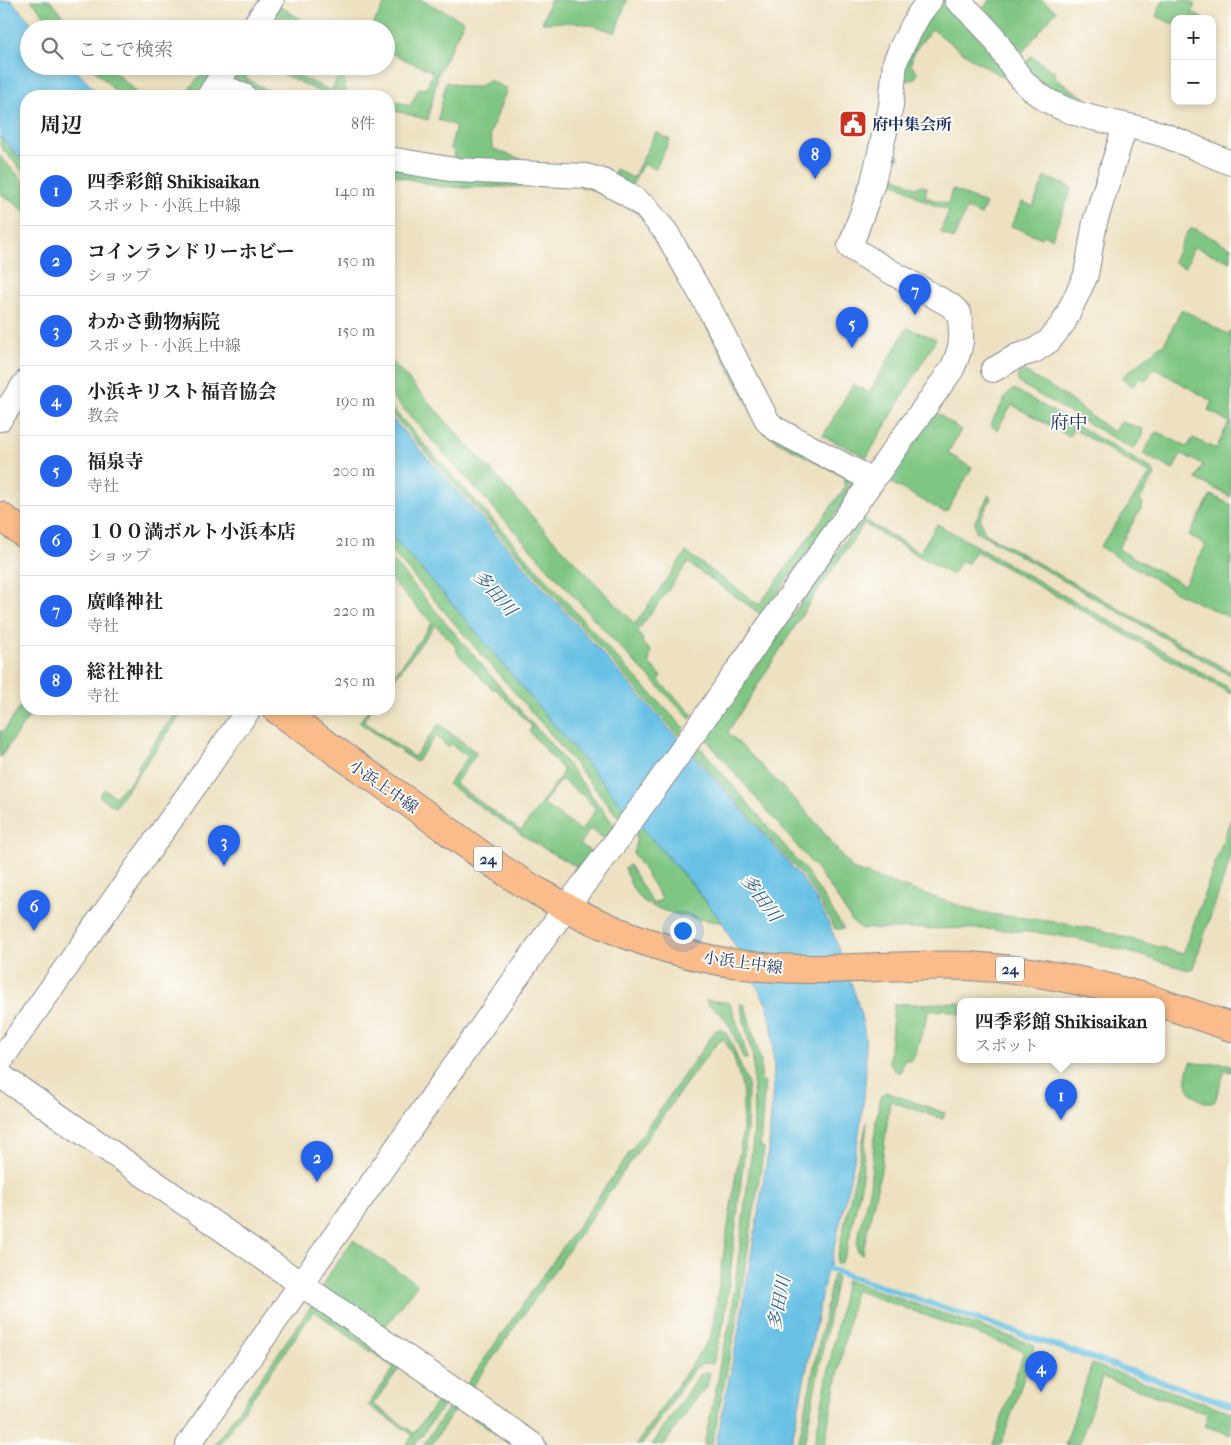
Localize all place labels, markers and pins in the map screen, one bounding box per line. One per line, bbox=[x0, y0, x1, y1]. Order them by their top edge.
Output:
public building icon: 府中集会所 bbox=[838, 109, 868, 139]
place label: 府中集会所 bbox=[872, 115, 952, 134]
pin: 8 bbox=[799, 138, 831, 179]
pin: 7 bbox=[899, 274, 931, 315]
pin: 5 bbox=[836, 307, 868, 348]
pin: 3 bbox=[208, 825, 240, 866]
pin: 6 bbox=[18, 890, 50, 931]
pin: 1 bbox=[1045, 1079, 1077, 1120]
pin: 2 bbox=[301, 1141, 333, 1182]
pin: 4 bbox=[1025, 1351, 1057, 1392]

